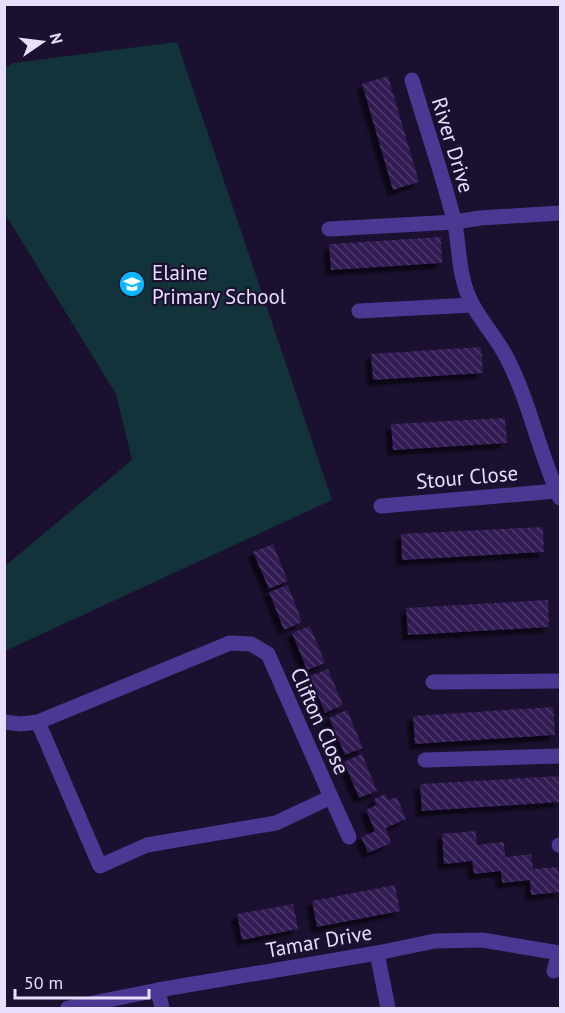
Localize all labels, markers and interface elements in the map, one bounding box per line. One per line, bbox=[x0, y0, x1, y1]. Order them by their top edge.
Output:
north arrow bbox=[12, 12, 72, 72]
text: N bbox=[46, 31, 68, 46]
street label: River Drive bbox=[426, 94, 480, 196]
place label: Elaine Primary School bbox=[152, 259, 286, 310]
school or university icon: Elaine Primary School bbox=[117, 269, 147, 299]
street label: Stour Close bbox=[415, 459, 519, 495]
street label: Clifton Close bbox=[284, 663, 356, 779]
street label: Tamar Drive bbox=[264, 918, 374, 964]
scale bar bbox=[15, 962, 148, 1000]
text: 50 m bbox=[24, 971, 63, 994]

